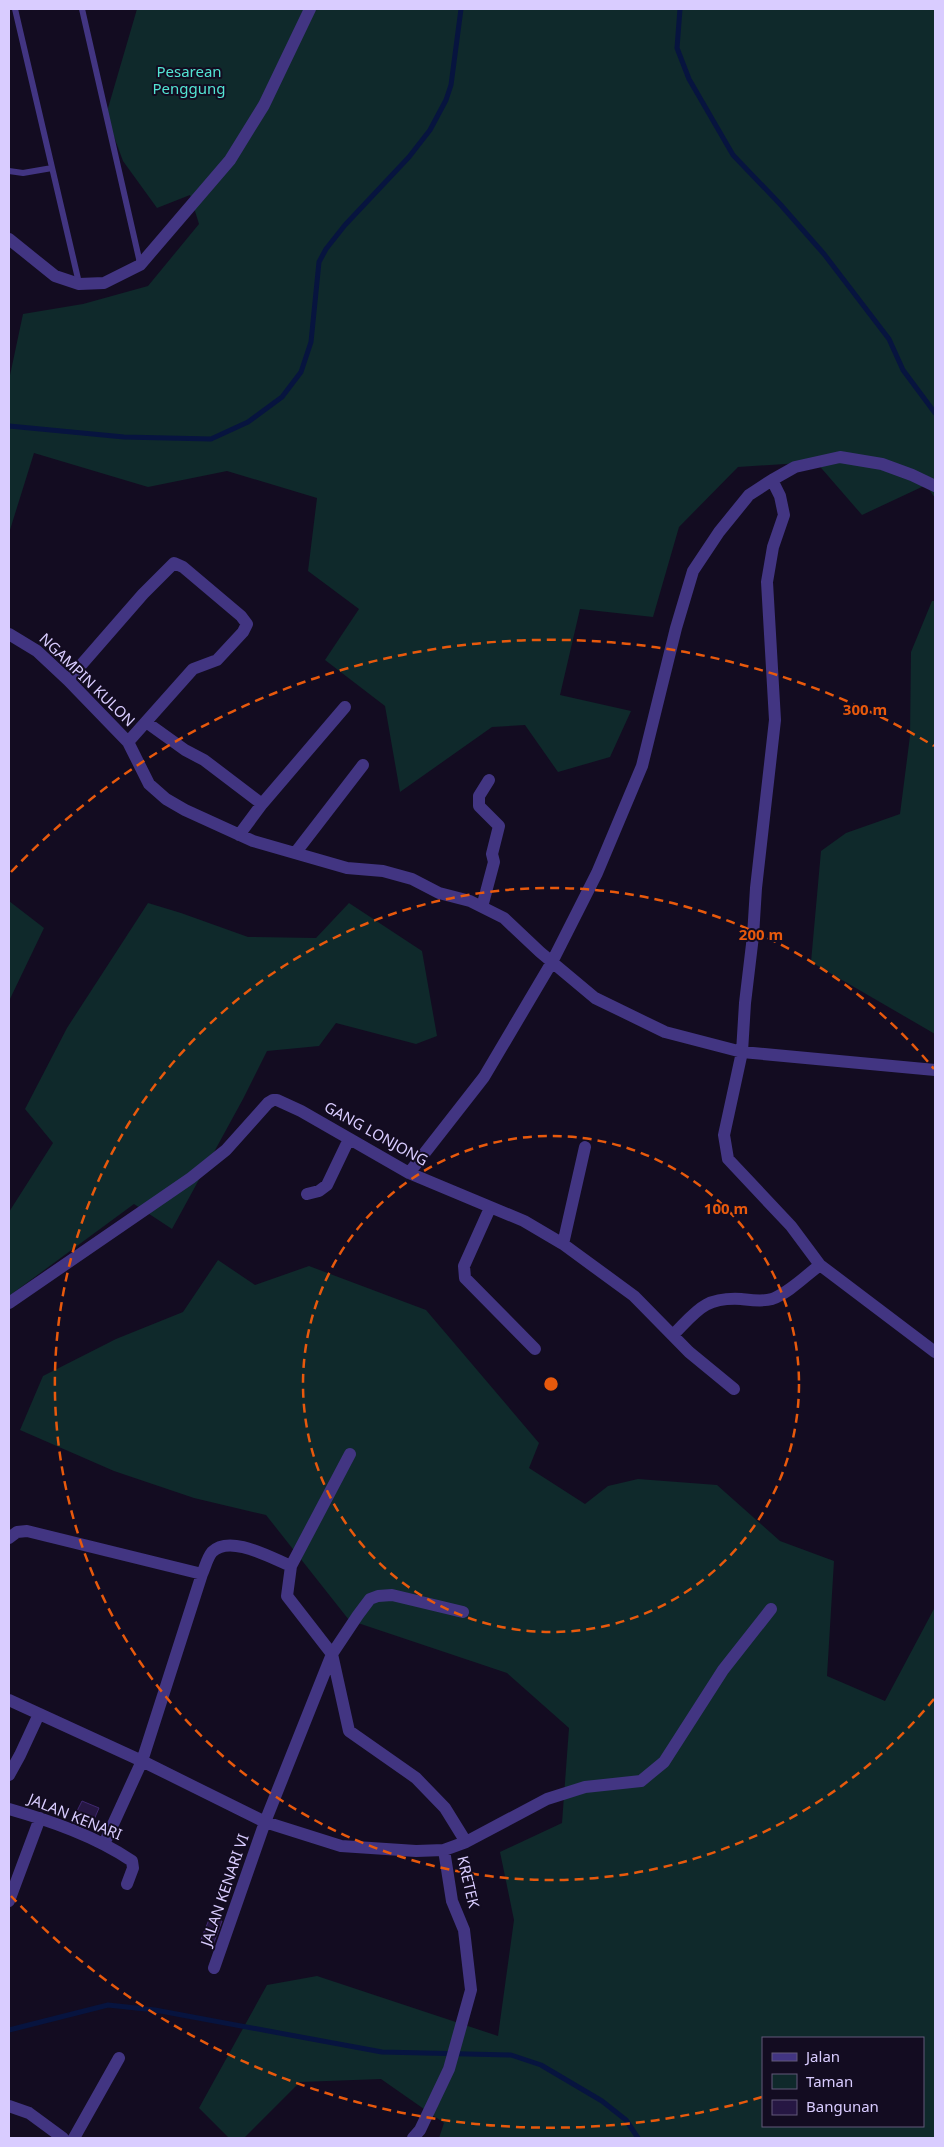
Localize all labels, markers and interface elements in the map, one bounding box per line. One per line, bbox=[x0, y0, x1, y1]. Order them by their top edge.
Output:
park label: Pesarean Penggung bbox=[152, 61, 226, 98]
street label: NGAMPIN KULON bbox=[35, 628, 140, 730]
text: 300 m bbox=[843, 699, 887, 719]
text: 200 m bbox=[739, 924, 783, 944]
street label: GANG LONJONG bbox=[321, 1096, 432, 1170]
text: 100 m bbox=[704, 1198, 748, 1218]
centre of rings bbox=[542, 1375, 560, 1393]
street label: JALAN KENARI bbox=[24, 1787, 125, 1844]
street label: JALAN KENARI VI bbox=[195, 1831, 253, 1950]
street label: KRETEK bbox=[453, 1854, 485, 1911]
legend bbox=[762, 2037, 924, 2127]
text: Jalan bbox=[804, 2046, 840, 2066]
text: Taman bbox=[806, 2071, 853, 2091]
text: Bangunan bbox=[806, 2096, 879, 2116]

